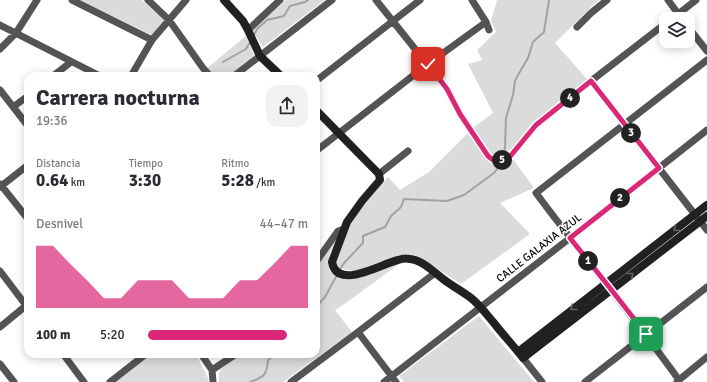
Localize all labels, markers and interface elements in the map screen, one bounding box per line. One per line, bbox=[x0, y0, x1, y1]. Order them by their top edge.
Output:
map controls bbox=[659, 12, 695, 48]
button: layers bbox=[659, 12, 695, 48]
pin bbox=[411, 47, 445, 81]
icon: check bbox=[417, 53, 439, 75]
text: Carrera nocturna bbox=[36, 84, 200, 111]
button: share bbox=[266, 85, 308, 127]
pin: 4 bbox=[560, 88, 580, 108]
text: 4 bbox=[567, 91, 573, 104]
text: 19:36 bbox=[36, 113, 68, 129]
pin: 3 bbox=[621, 123, 641, 143]
text: 3 bbox=[628, 126, 634, 139]
pin: 5 bbox=[492, 150, 512, 170]
text: 5 bbox=[499, 153, 505, 166]
text: Distancia bbox=[36, 157, 80, 170]
text: Tiempo bbox=[129, 157, 163, 170]
text: Ritmo bbox=[221, 157, 249, 170]
text: 0.64 bbox=[36, 170, 68, 191]
text: 3:30 bbox=[129, 170, 161, 191]
text: 5:28 bbox=[221, 170, 254, 191]
text: km bbox=[68, 176, 85, 189]
text: /km bbox=[254, 176, 275, 189]
pin: 2 bbox=[610, 188, 630, 208]
text: 2 bbox=[617, 191, 623, 204]
street label: CALLE GALAXIA AZUL bbox=[494, 211, 584, 285]
text: Desnivel bbox=[36, 216, 83, 232]
text: 44–47 m bbox=[260, 216, 308, 232]
one-way arrow bbox=[674, 224, 681, 231]
pin: 1 bbox=[578, 251, 598, 271]
text: 1 bbox=[585, 254, 591, 267]
one-way arrow bbox=[627, 272, 634, 279]
one-way arrow bbox=[571, 304, 578, 311]
pin bbox=[629, 317, 663, 351]
icon: arrive bbox=[635, 323, 657, 345]
text: 100 m bbox=[36, 327, 70, 343]
text: 5:20 bbox=[100, 327, 125, 343]

